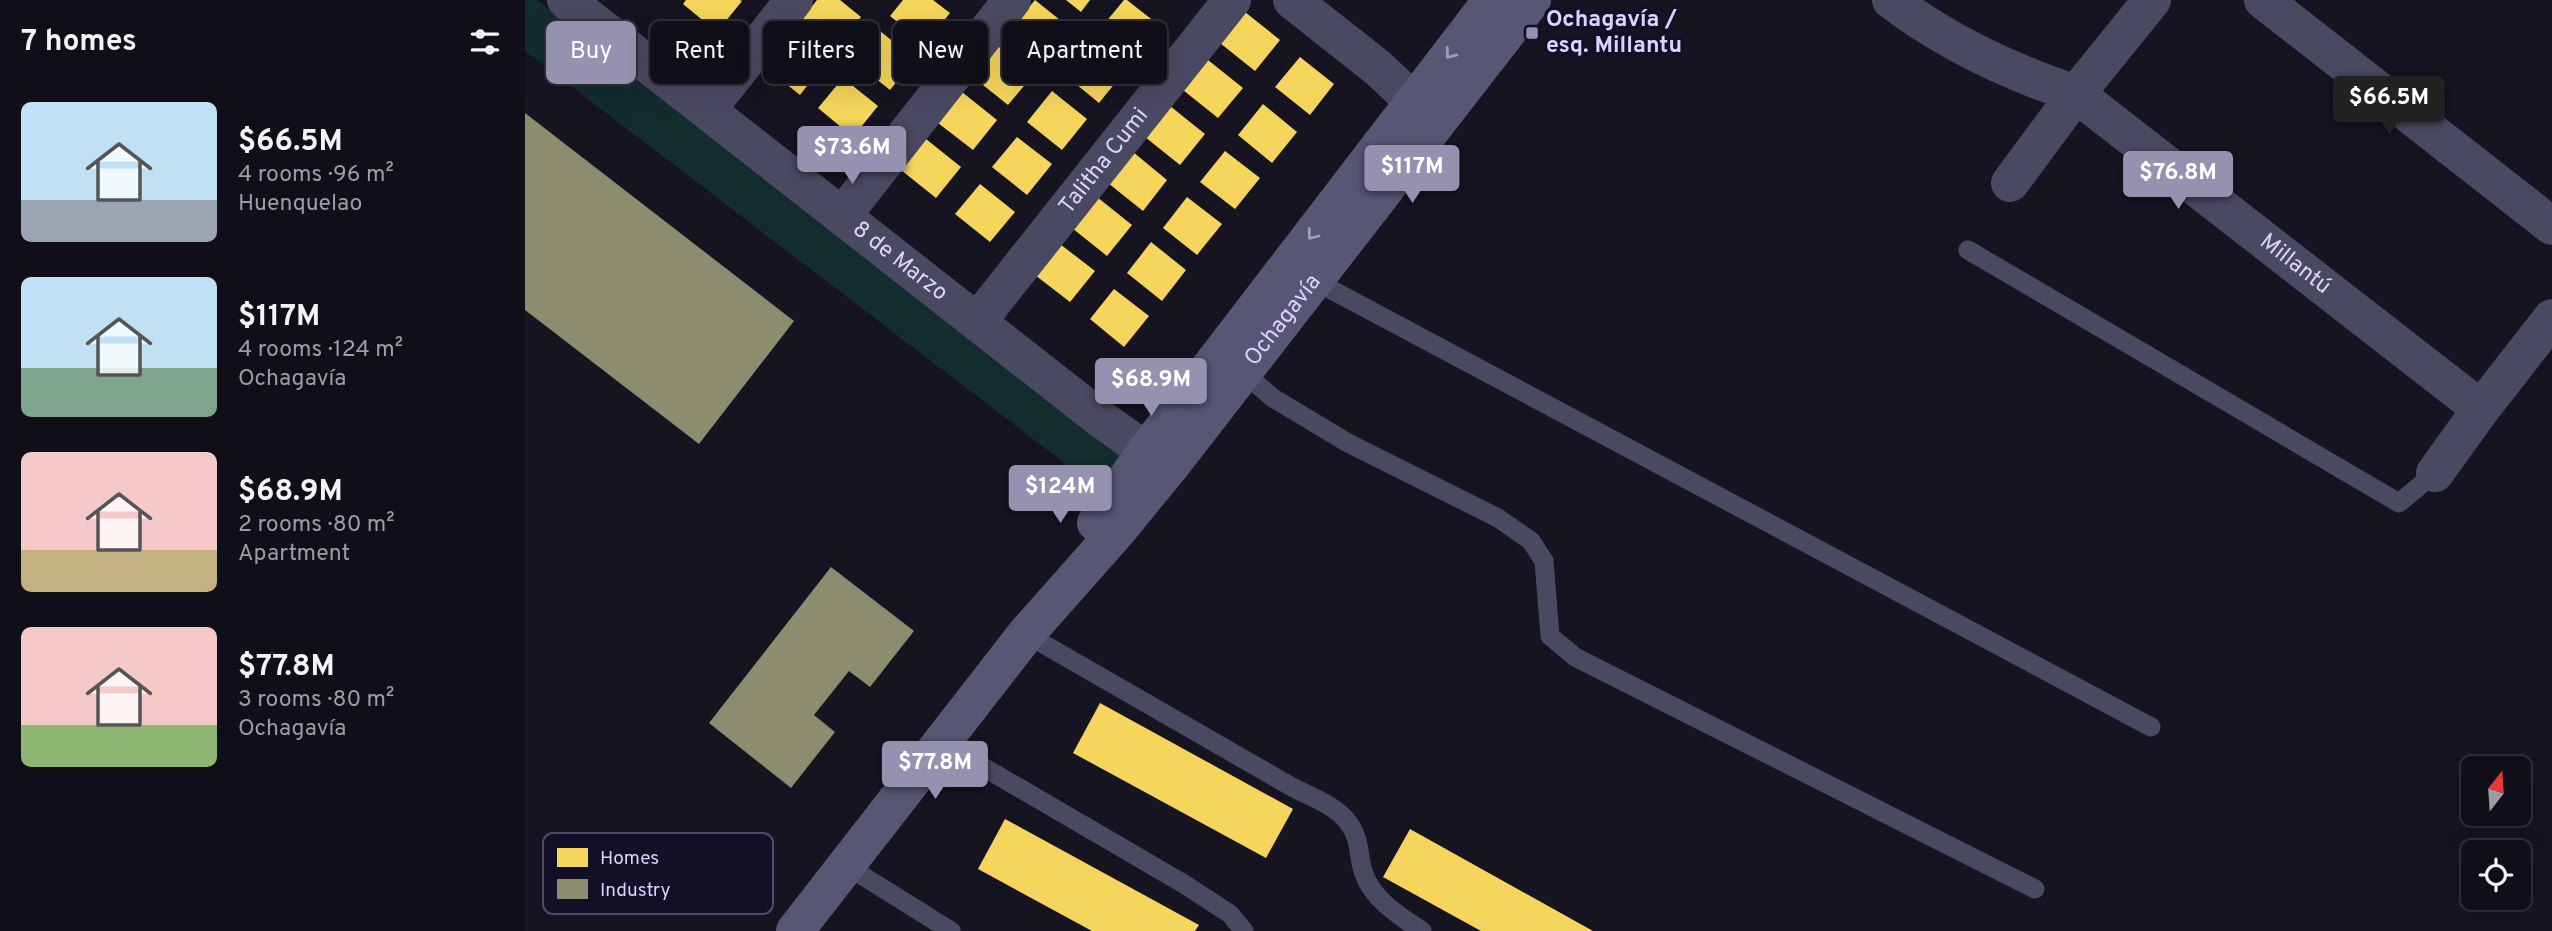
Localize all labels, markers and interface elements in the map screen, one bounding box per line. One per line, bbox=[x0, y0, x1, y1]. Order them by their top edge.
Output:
place label: Ochagavía / esq. Millantu bbox=[1546, 6, 1682, 61]
chip: Buy bbox=[546, 21, 636, 84]
chip: Rent bbox=[650, 21, 749, 84]
chip: Filters bbox=[763, 21, 879, 84]
chip: New bbox=[893, 21, 988, 84]
chip: Apartment bbox=[1002, 21, 1167, 84]
icon: filters bbox=[466, 23, 504, 61]
text: 7 homes bbox=[21, 24, 137, 61]
marker: Ochagavía / esq. Millantu bbox=[1524, 25, 1540, 41]
one-way arrow bbox=[1446, 46, 1459, 59]
pin: $66.5M bbox=[2332, 76, 2446, 136]
text: $66.5M bbox=[2349, 84, 2429, 113]
street label: Talitha Cumi bbox=[1053, 102, 1155, 220]
text: $66.5M bbox=[238, 124, 343, 161]
pin: $73.6M bbox=[795, 127, 909, 186]
icon: home bbox=[77, 130, 161, 214]
text: $73.6M bbox=[813, 134, 891, 163]
pin: $117M bbox=[1363, 146, 1461, 205]
pin: $76.8M bbox=[2121, 152, 2235, 211]
text: $117M bbox=[1380, 153, 1444, 182]
text: $76.8M bbox=[2139, 159, 2217, 188]
text: 4 rooms · 96 m² bbox=[238, 161, 394, 190]
text: Huenquelao bbox=[238, 190, 362, 219]
street label: 8 de Marzo bbox=[846, 215, 953, 308]
one-way arrow bbox=[1307, 227, 1320, 239]
street label: Millantú bbox=[2254, 228, 2337, 301]
street label: Ochagavía bbox=[1239, 269, 1328, 372]
text: $117M bbox=[238, 299, 320, 336]
icon: home bbox=[77, 305, 161, 389]
text: 4 rooms · 124 m² bbox=[238, 336, 403, 365]
pin: $68.9M bbox=[1094, 358, 1208, 418]
text: Ochagavía bbox=[238, 365, 346, 394]
text: $68.9M bbox=[1111, 366, 1191, 395]
pin: $124M bbox=[1011, 466, 1109, 525]
text: $124M bbox=[1025, 473, 1095, 502]
text: $68.9M bbox=[238, 474, 343, 511]
icon: home bbox=[77, 480, 161, 564]
text: 2 rooms · 80 m² bbox=[238, 511, 395, 540]
text: Apartment bbox=[238, 540, 350, 569]
text: $77.8M bbox=[238, 649, 335, 686]
icon: home bbox=[77, 655, 161, 739]
text: 3 rooms · 80 m² bbox=[238, 686, 394, 715]
text: Ochagavía bbox=[238, 715, 346, 744]
pin: $77.8M bbox=[878, 742, 992, 801]
text: $77.8M bbox=[898, 749, 972, 778]
north arrow bbox=[2461, 756, 2531, 826]
map controls bbox=[2461, 756, 2531, 910]
legend bbox=[543, 833, 773, 914]
button: locate bbox=[2461, 840, 2531, 910]
text: Homes bbox=[600, 847, 659, 871]
text: Industry bbox=[600, 879, 670, 903]

